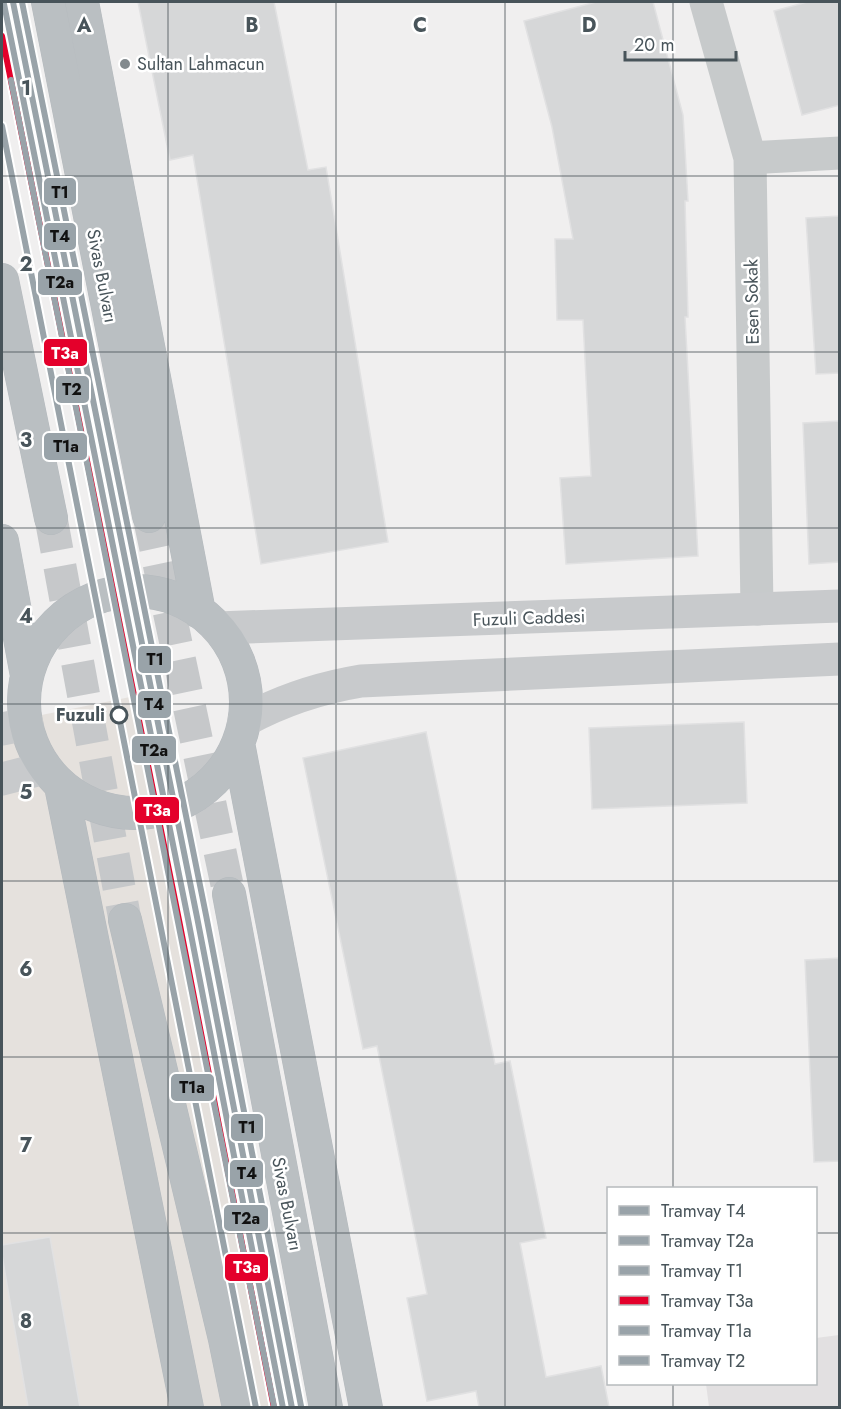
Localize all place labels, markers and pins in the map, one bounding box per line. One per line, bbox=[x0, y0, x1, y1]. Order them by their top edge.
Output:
place label: Sultan Lahmacun bbox=[137, 51, 265, 77]
marker: Sultan Lahmacun bbox=[118, 57, 132, 71]
place label: Fuzuli bbox=[56, 702, 105, 728]
marker: Fuzuli bbox=[110, 706, 128, 724]

